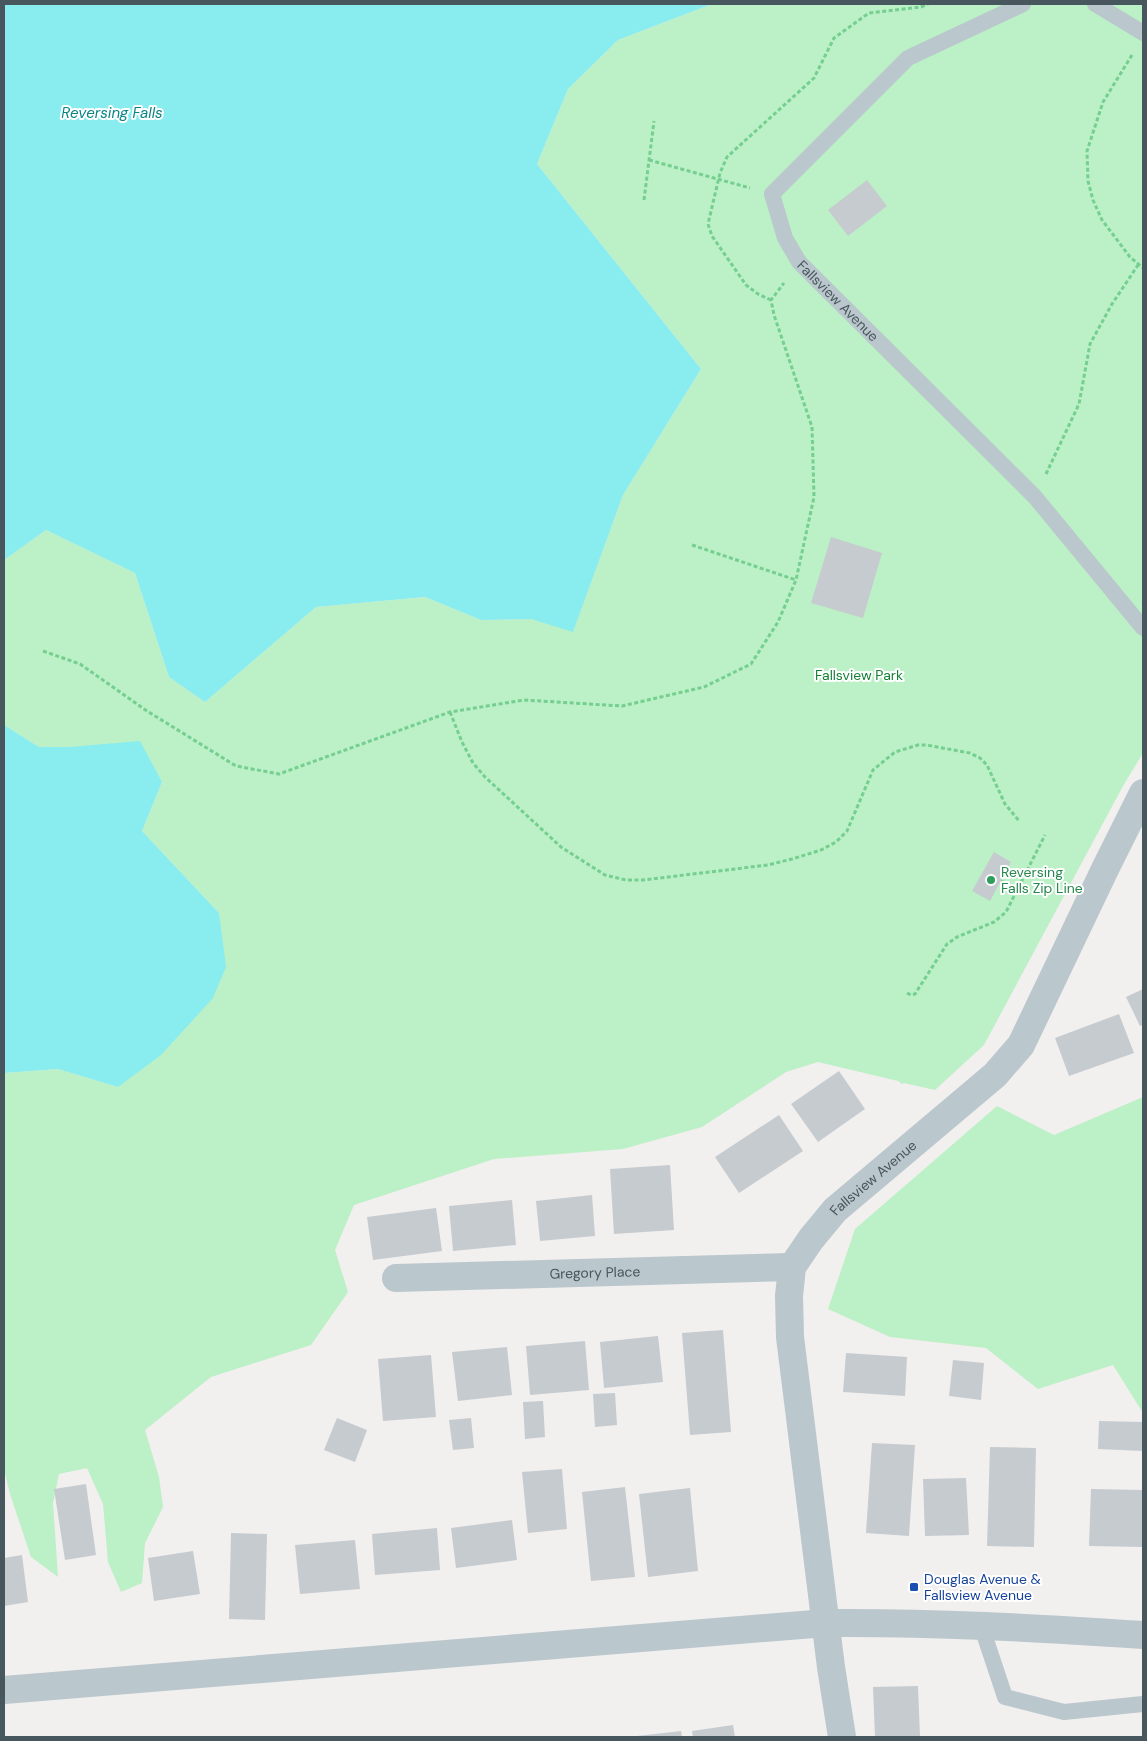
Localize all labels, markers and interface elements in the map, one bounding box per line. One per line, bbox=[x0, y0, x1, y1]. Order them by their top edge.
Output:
water label: Reversing Falls bbox=[61, 103, 163, 123]
street label: Fallsview Avenue bbox=[793, 256, 883, 345]
park label: Fallsview Park bbox=[815, 666, 903, 684]
place label: Reversing Falls Zip Line bbox=[1001, 863, 1083, 897]
marker: Reversing Falls Zip Line bbox=[985, 874, 997, 886]
street label: Fallsview Avenue bbox=[825, 1136, 920, 1219]
street label: Gregory Place bbox=[549, 1262, 641, 1283]
place label: Douglas Avenue & Fallsview Avenue bbox=[924, 1570, 1041, 1604]
marker: Douglas Avenue & Fallsview Avenue bbox=[908, 1581, 920, 1593]

